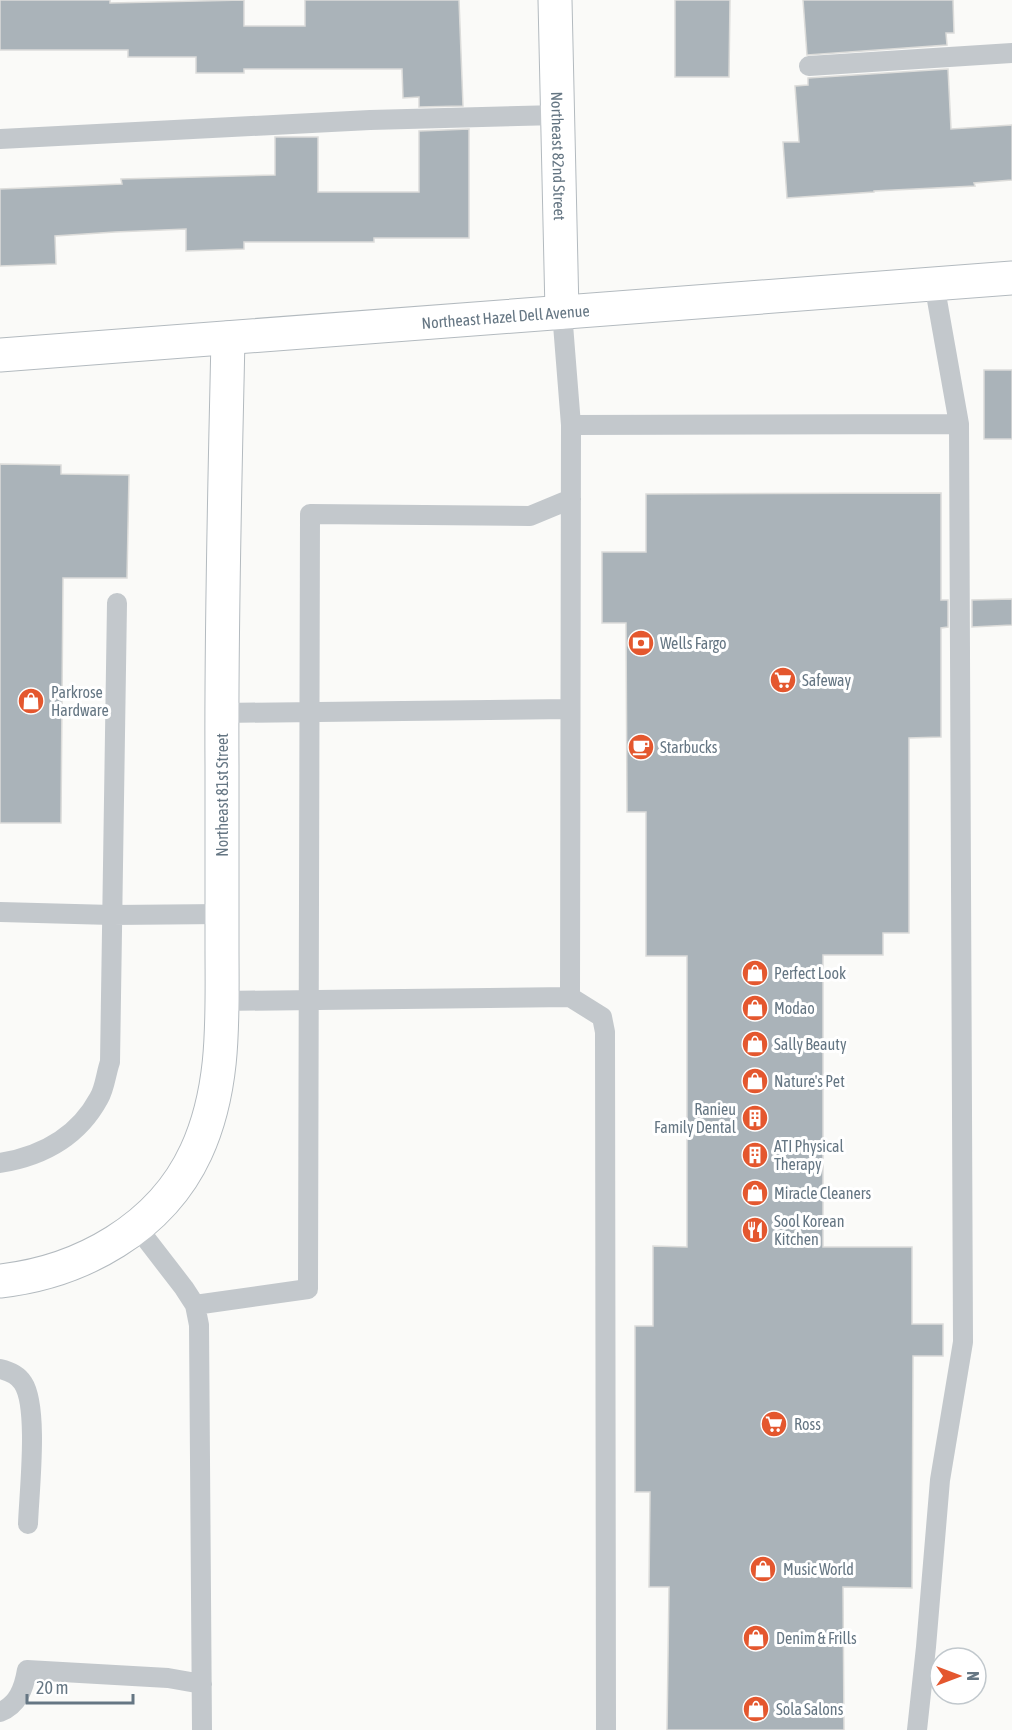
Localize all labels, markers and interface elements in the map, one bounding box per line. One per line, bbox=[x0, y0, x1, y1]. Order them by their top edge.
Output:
street label: Northeast 82nd Street bbox=[548, 91, 569, 221]
street label: Northeast Hazel Dell Avenue bbox=[421, 301, 590, 332]
bank icon: Wells Fargo bbox=[626, 628, 656, 658]
place label: Wells Fargo bbox=[660, 634, 727, 653]
supermarket icon: Safeway bbox=[768, 665, 798, 695]
place label: Safeway bbox=[802, 671, 852, 690]
place label: Parkrose Hardware bbox=[51, 683, 109, 719]
shop icon: Parkrose Hardware bbox=[16, 686, 46, 716]
cafe icon: Starbucks bbox=[626, 732, 656, 762]
street label: Northeast 81st Street bbox=[213, 733, 231, 857]
place label: Starbucks bbox=[660, 738, 718, 756]
shop icon: Perfect Look bbox=[740, 958, 770, 988]
place label: Perfect Look bbox=[774, 964, 846, 982]
shop icon: Modao bbox=[740, 993, 770, 1023]
place label: Modao bbox=[774, 999, 815, 1017]
shop icon: Sally Beauty bbox=[740, 1029, 770, 1059]
place label: Sally Beauty bbox=[774, 1035, 847, 1054]
shop icon: Nature's Pet bbox=[740, 1066, 770, 1096]
place label: Nature's Pet bbox=[774, 1072, 845, 1090]
place label: Ranieu Family Dental bbox=[654, 1100, 737, 1137]
building icon: Ranieu Family Dental bbox=[740, 1103, 770, 1133]
place label: ATI Physical Therapy bbox=[774, 1137, 844, 1174]
building icon: ATI Physical Therapy bbox=[740, 1140, 770, 1170]
shop icon: Miracle Cleaners bbox=[740, 1178, 770, 1208]
place label: Miracle Cleaners bbox=[774, 1184, 871, 1202]
place label: Sool Korean Kitchen bbox=[774, 1212, 844, 1248]
restaurant icon: Sool Korean Kitchen bbox=[740, 1215, 770, 1245]
supermarket icon: Ross bbox=[759, 1409, 789, 1439]
place label: Ross bbox=[794, 1415, 821, 1433]
shop icon: Music World bbox=[748, 1554, 778, 1584]
place label: Music World bbox=[783, 1560, 854, 1578]
shop icon: Denim & Frills bbox=[741, 1623, 771, 1653]
place label: Denim & Frills bbox=[776, 1629, 857, 1647]
north arrow bbox=[928, 1646, 988, 1706]
scale bar bbox=[27, 1667, 134, 1705]
text: N bbox=[964, 1671, 982, 1681]
text: 20 m bbox=[36, 1677, 68, 1698]
shop icon: Sola Salons bbox=[741, 1694, 771, 1724]
place label: Sola Salons bbox=[776, 1700, 844, 1718]

